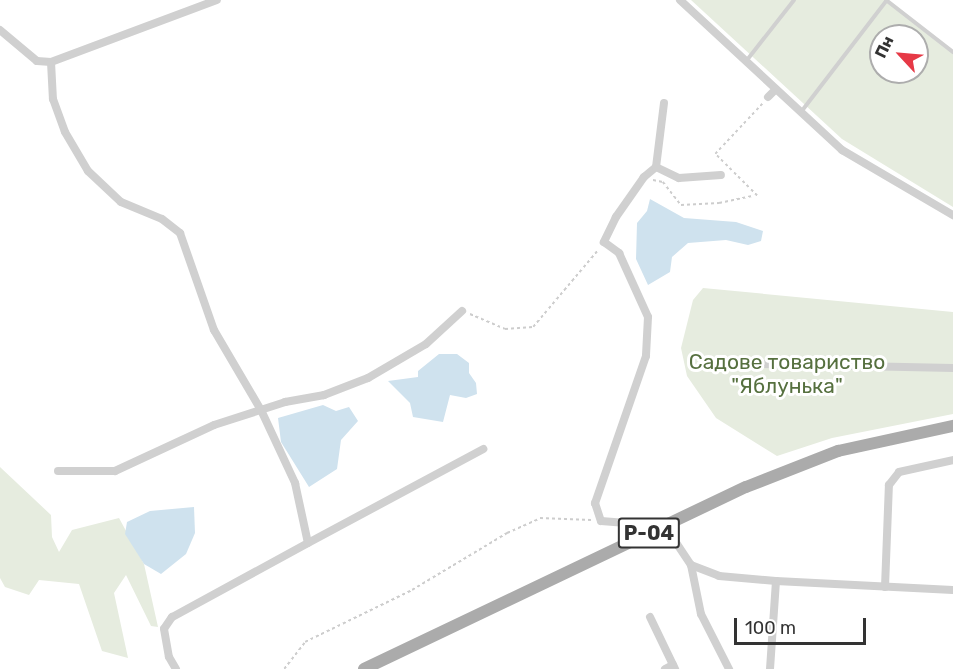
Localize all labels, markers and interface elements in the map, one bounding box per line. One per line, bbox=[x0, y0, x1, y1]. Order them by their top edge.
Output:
north arrow bbox=[869, 24, 929, 84]
text: Пн bbox=[871, 33, 898, 61]
park label: Садове товариство "Яблунька" bbox=[689, 349, 885, 399]
road number: Р-04 bbox=[618, 516, 680, 550]
scale bar bbox=[737, 606, 869, 644]
text: 100 m bbox=[745, 617, 796, 639]

